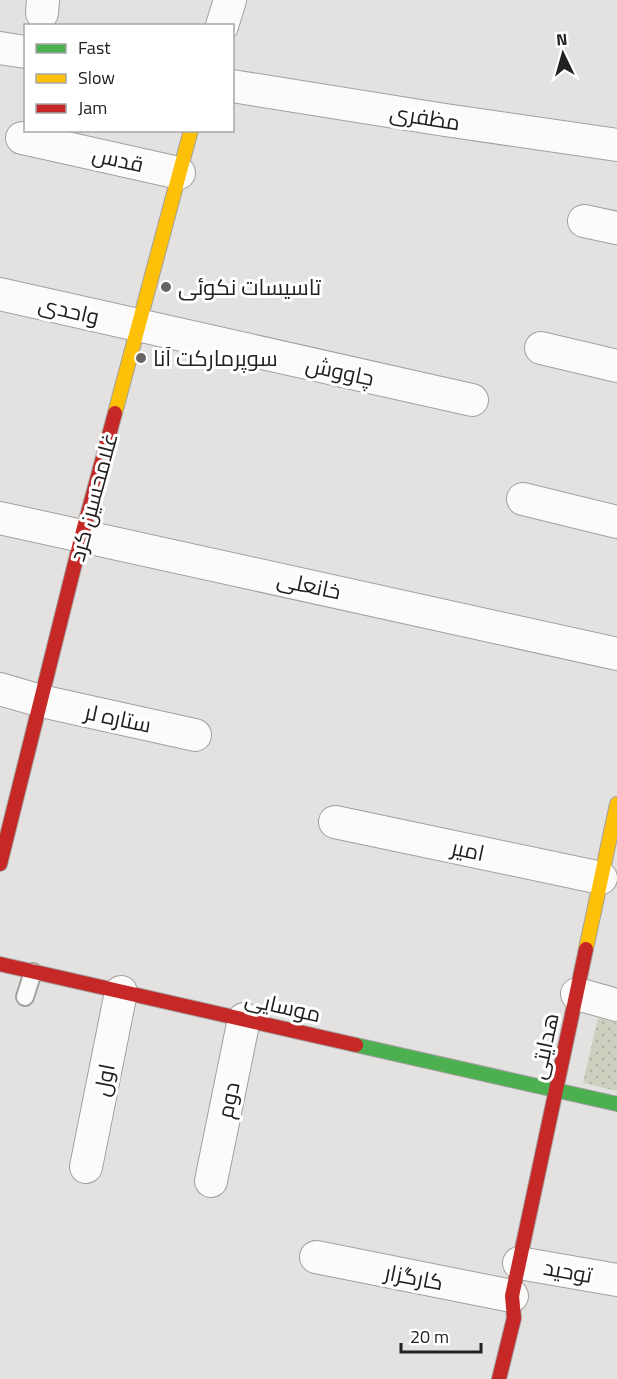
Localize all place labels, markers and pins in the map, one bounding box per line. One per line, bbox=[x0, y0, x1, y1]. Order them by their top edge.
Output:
place label: تاسیسات نکوئی bbox=[178, 270, 321, 304]
marker: تاسیسات نکوئی bbox=[159, 280, 173, 294]
place label: سوپرمارکت آنا bbox=[153, 341, 278, 375]
marker: سوپرمارکت آنا bbox=[134, 351, 148, 365]

